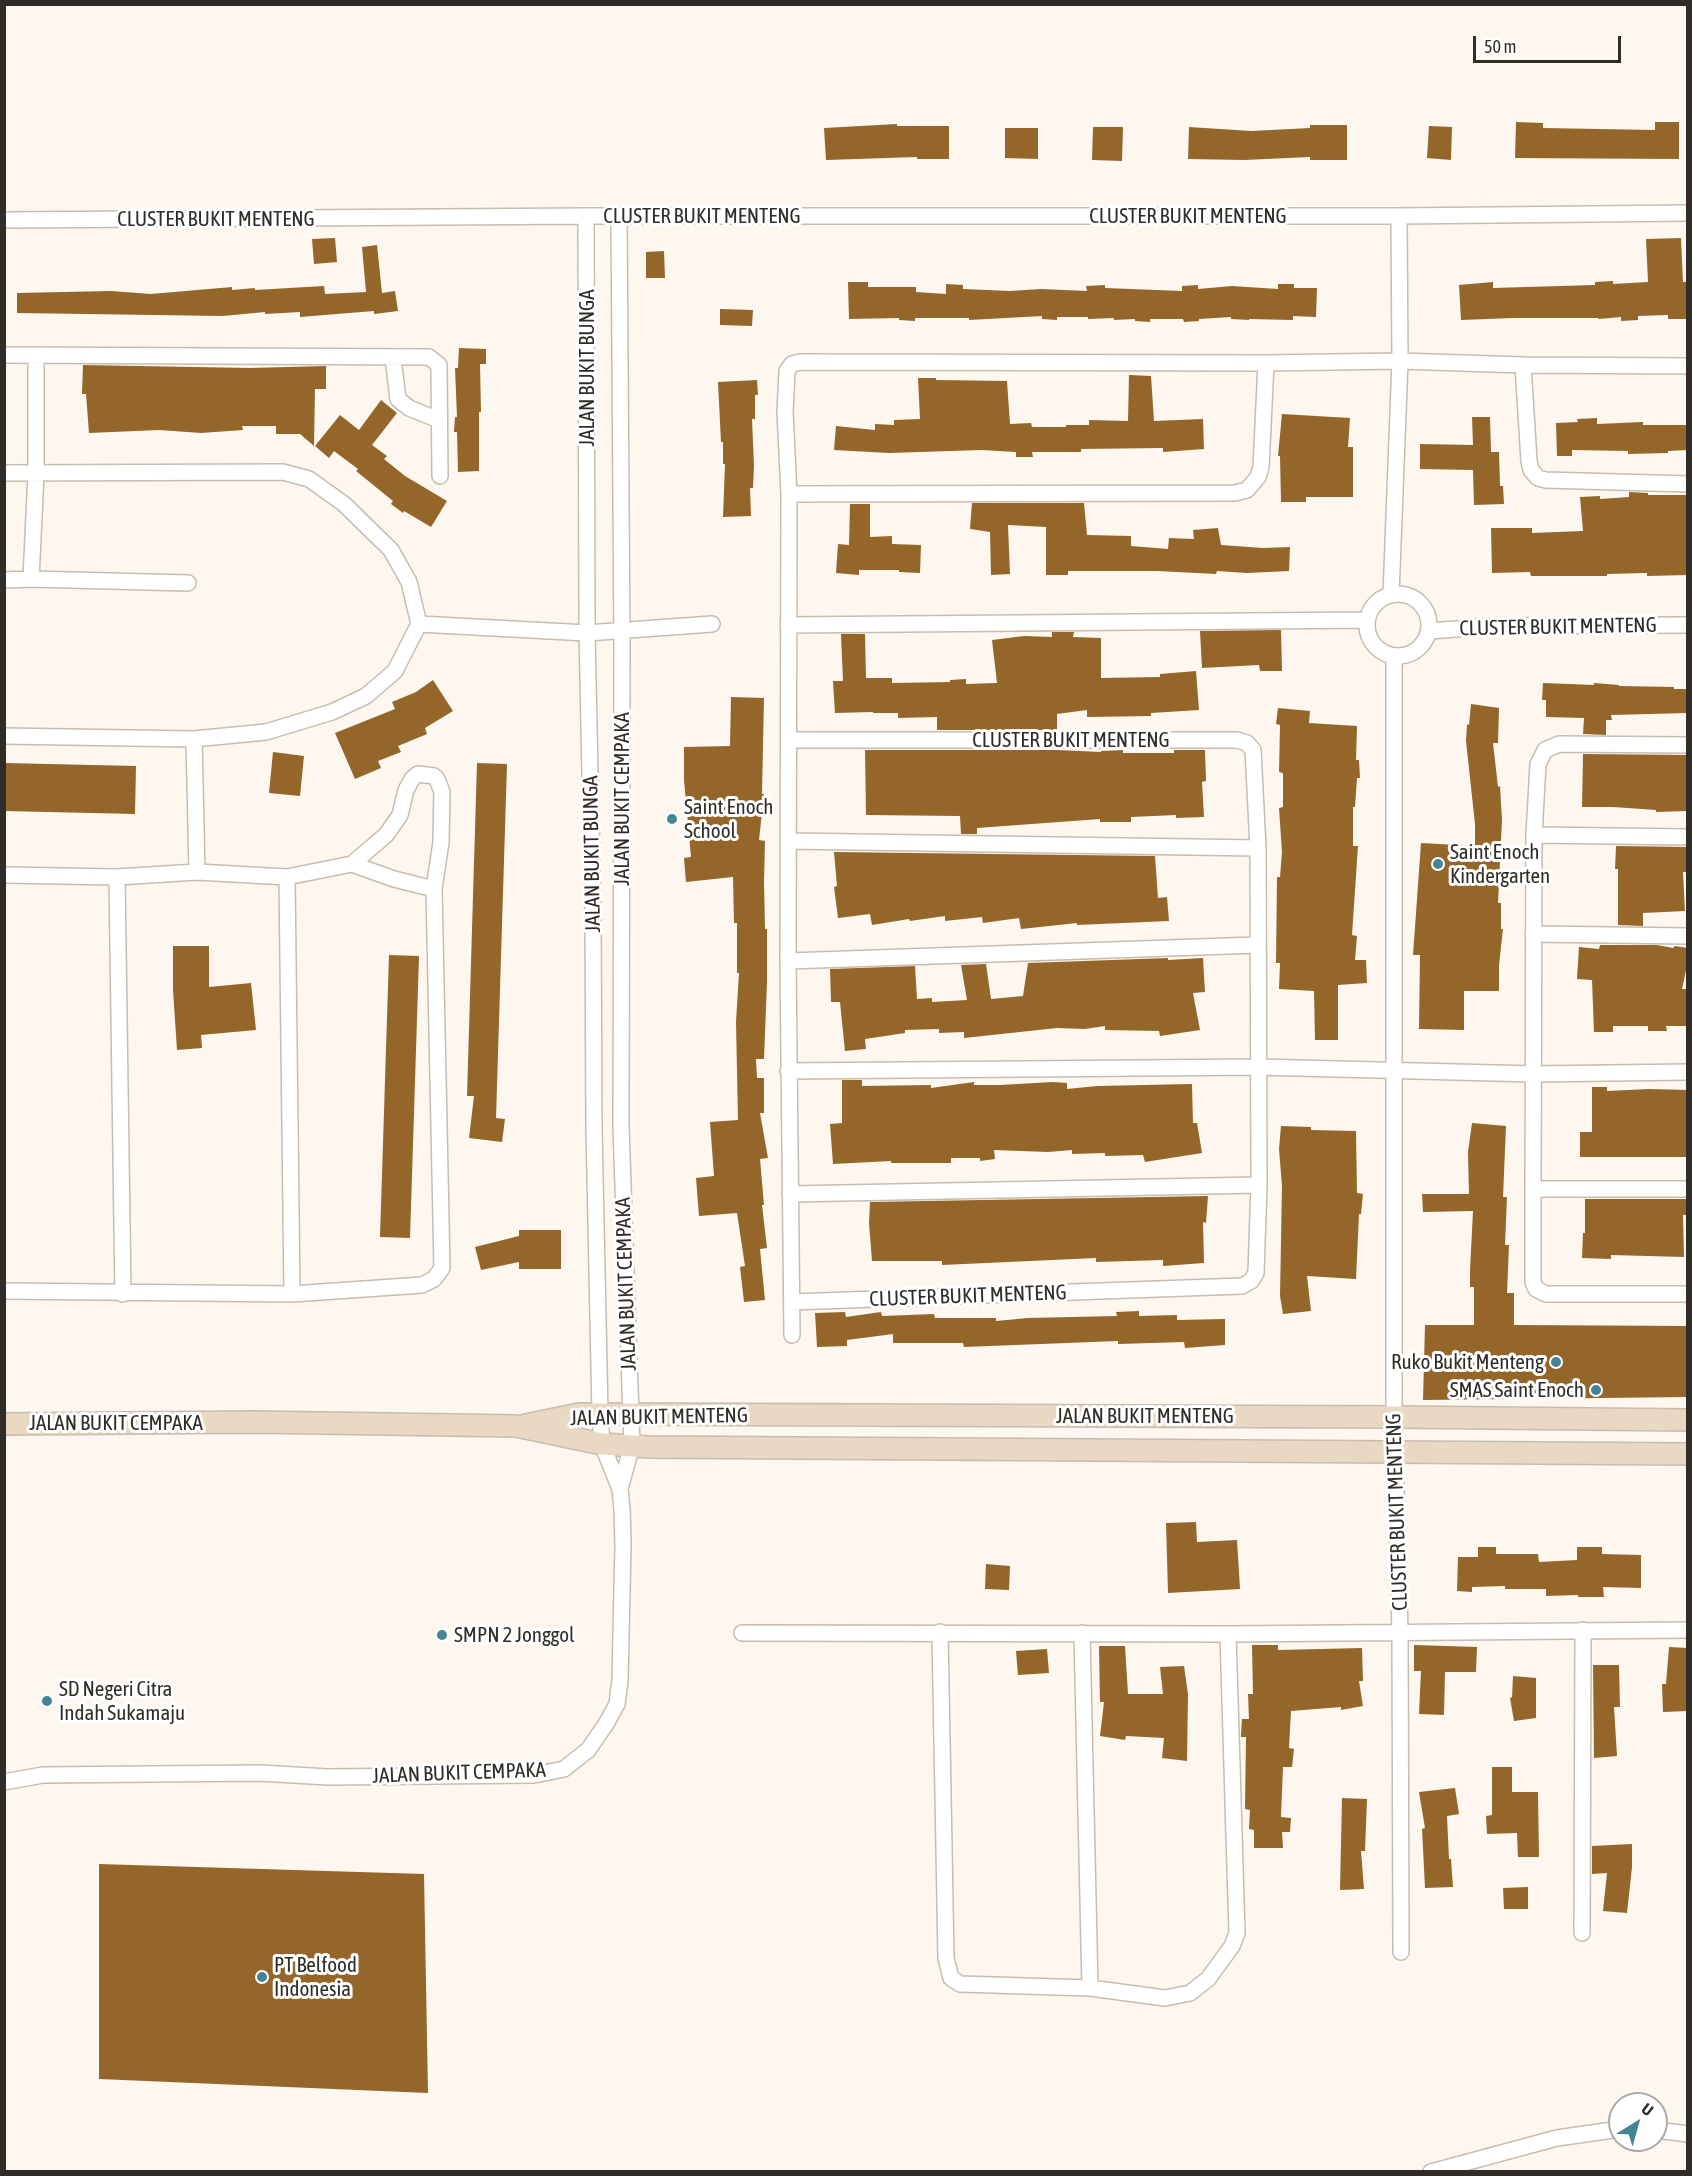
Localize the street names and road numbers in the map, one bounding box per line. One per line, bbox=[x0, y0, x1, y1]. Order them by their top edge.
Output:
street label: CLUSTER BUKIT MENTENG bbox=[603, 203, 801, 229]
street label: CLUSTER BUKIT MENTENG bbox=[1089, 203, 1287, 229]
street label: CLUSTER BUKIT MENTENG bbox=[117, 206, 315, 232]
street label: JALAN BUKIT BUNGA bbox=[574, 290, 600, 446]
street label: CLUSTER BUKIT MENTENG bbox=[1459, 613, 1657, 641]
street label: JALAN BUKIT CEMPAKA bbox=[609, 712, 635, 886]
street label: CLUSTER BUKIT MENTENG bbox=[972, 727, 1170, 753]
street label: JALAN BUKIT BUNGA bbox=[578, 775, 606, 933]
street label: JALAN BUKIT CEMPAKA bbox=[610, 1197, 642, 1371]
street label: CLUSTER BUKIT MENTENG bbox=[869, 1280, 1067, 1312]
street label: JALAN BUKIT MENTENG bbox=[570, 1403, 748, 1431]
street label: JALAN BUKIT MENTENG bbox=[1056, 1403, 1234, 1429]
street label: JALAN BUKIT CEMPAKA bbox=[29, 1410, 203, 1436]
street label: CLUSTER BUKIT MENTENG bbox=[1381, 1413, 1413, 1611]
street label: JALAN BUKIT CEMPAKA bbox=[372, 1757, 546, 1789]

